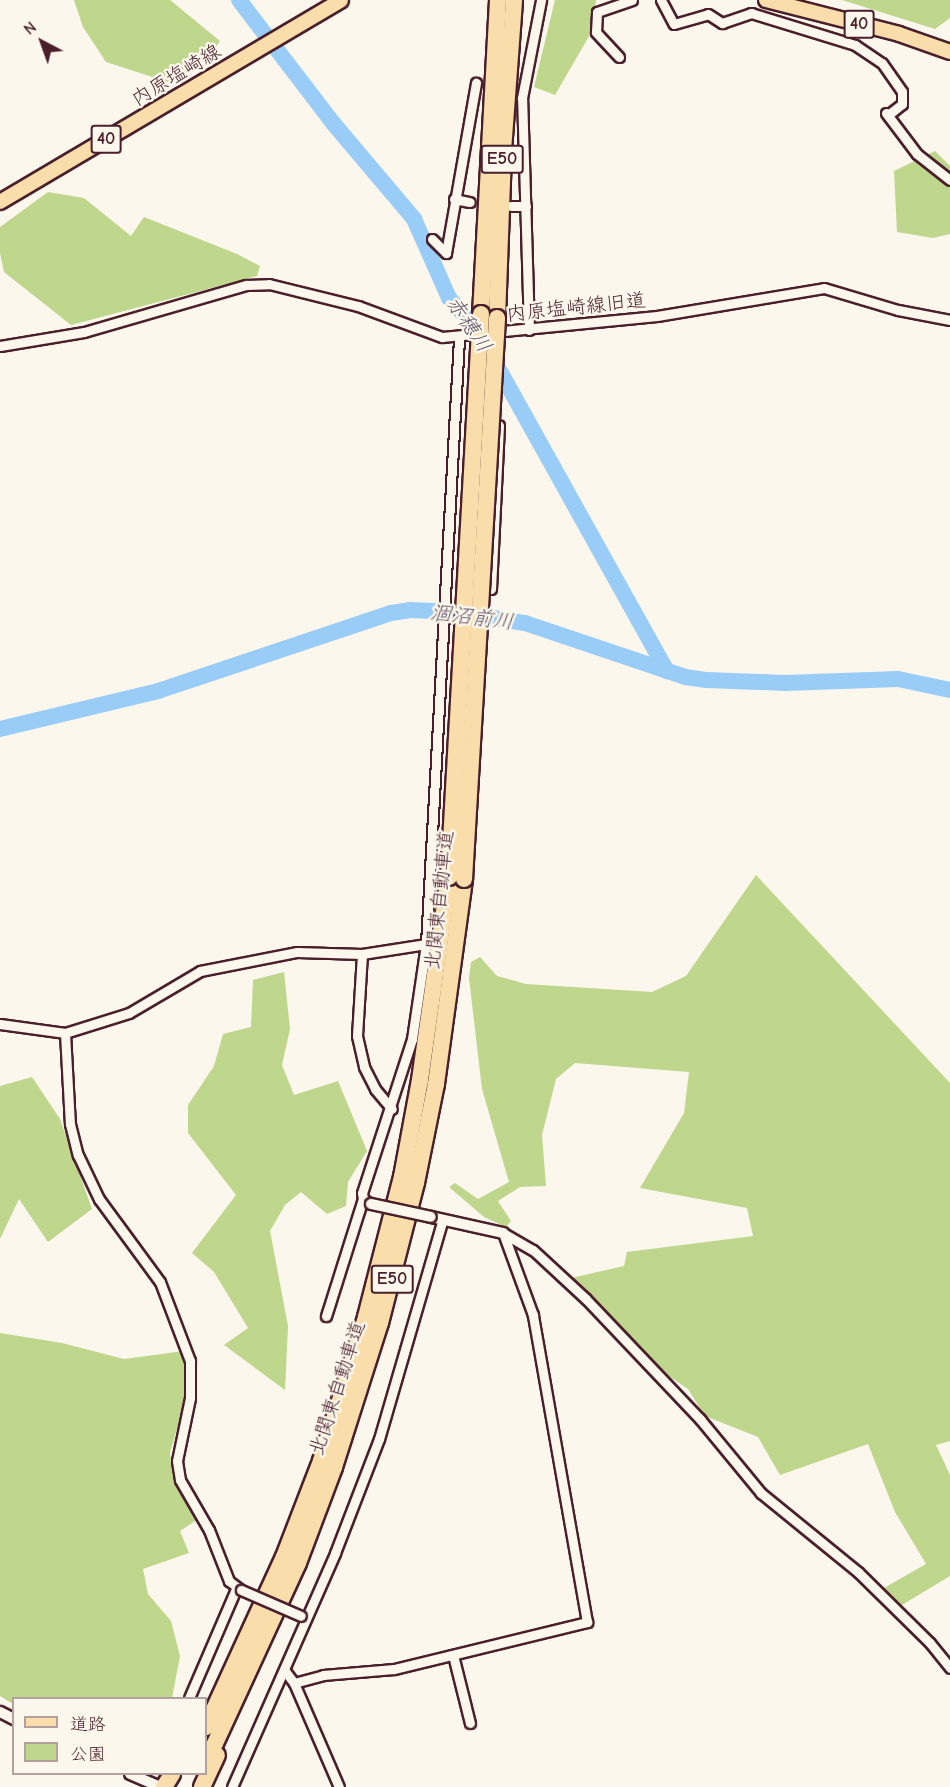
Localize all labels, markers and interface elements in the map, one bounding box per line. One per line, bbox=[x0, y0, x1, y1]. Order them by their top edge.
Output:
road number: 40 bbox=[842, 9, 876, 39]
north arrow bbox=[12, 12, 72, 72]
text: N bbox=[20, 18, 40, 39]
street label: 内原塩崎線 bbox=[127, 39, 225, 111]
road number: 40 bbox=[90, 124, 122, 154]
road number: E50 bbox=[480, 144, 524, 174]
street label: 内原塩崎線旧道 bbox=[505, 288, 647, 326]
water label: 赤穂川 bbox=[441, 291, 497, 357]
water label: 涸沼前川 bbox=[429, 599, 515, 635]
street label: 北関東自動車道 bbox=[420, 829, 458, 971]
road number: E50 bbox=[370, 1264, 414, 1294]
street label: 北関東自動車道 bbox=[304, 1318, 370, 1458]
legend bbox=[12, 1697, 207, 1775]
text: 道路 bbox=[70, 1714, 106, 1735]
text: 公園 bbox=[70, 1744, 106, 1765]

